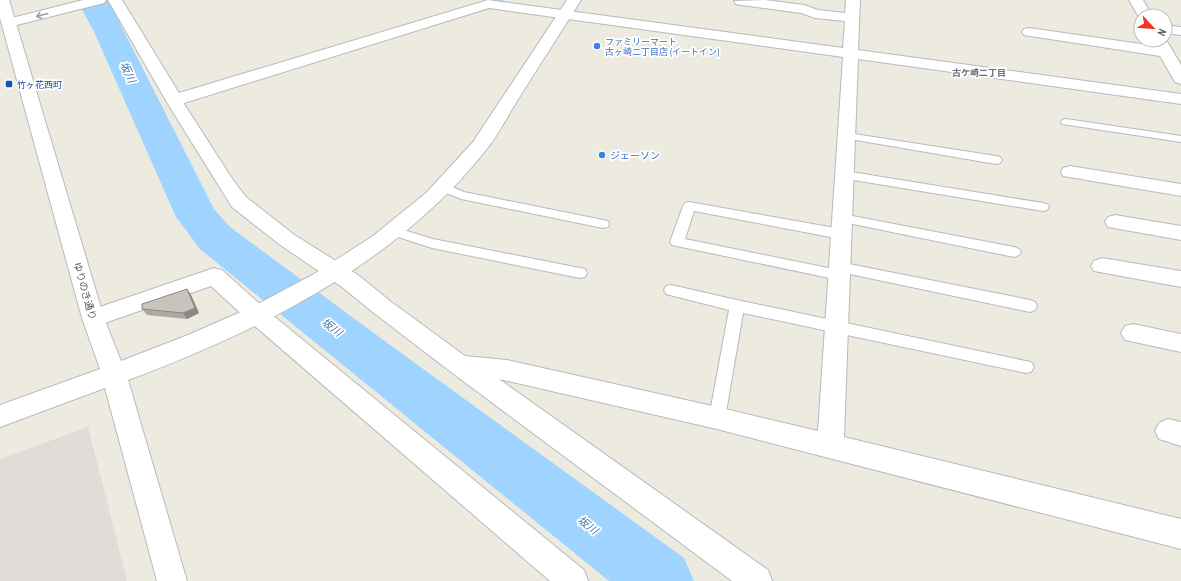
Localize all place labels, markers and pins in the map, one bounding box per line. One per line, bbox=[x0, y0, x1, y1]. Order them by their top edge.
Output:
place label: ファミリーマート 古ヶ崎二丁目店 (イートイン) bbox=[605, 36, 720, 58]
marker: ファミリーマート 古ヶ崎二丁目店 (イートイン) bbox=[592, 41, 602, 51]
marker: 竹ヶ花西町 bbox=[4, 79, 14, 89]
place label: 竹ヶ花西町 bbox=[17, 79, 62, 90]
place label: ジェーソン bbox=[610, 149, 660, 162]
marker: ジェーソン bbox=[597, 150, 607, 160]

